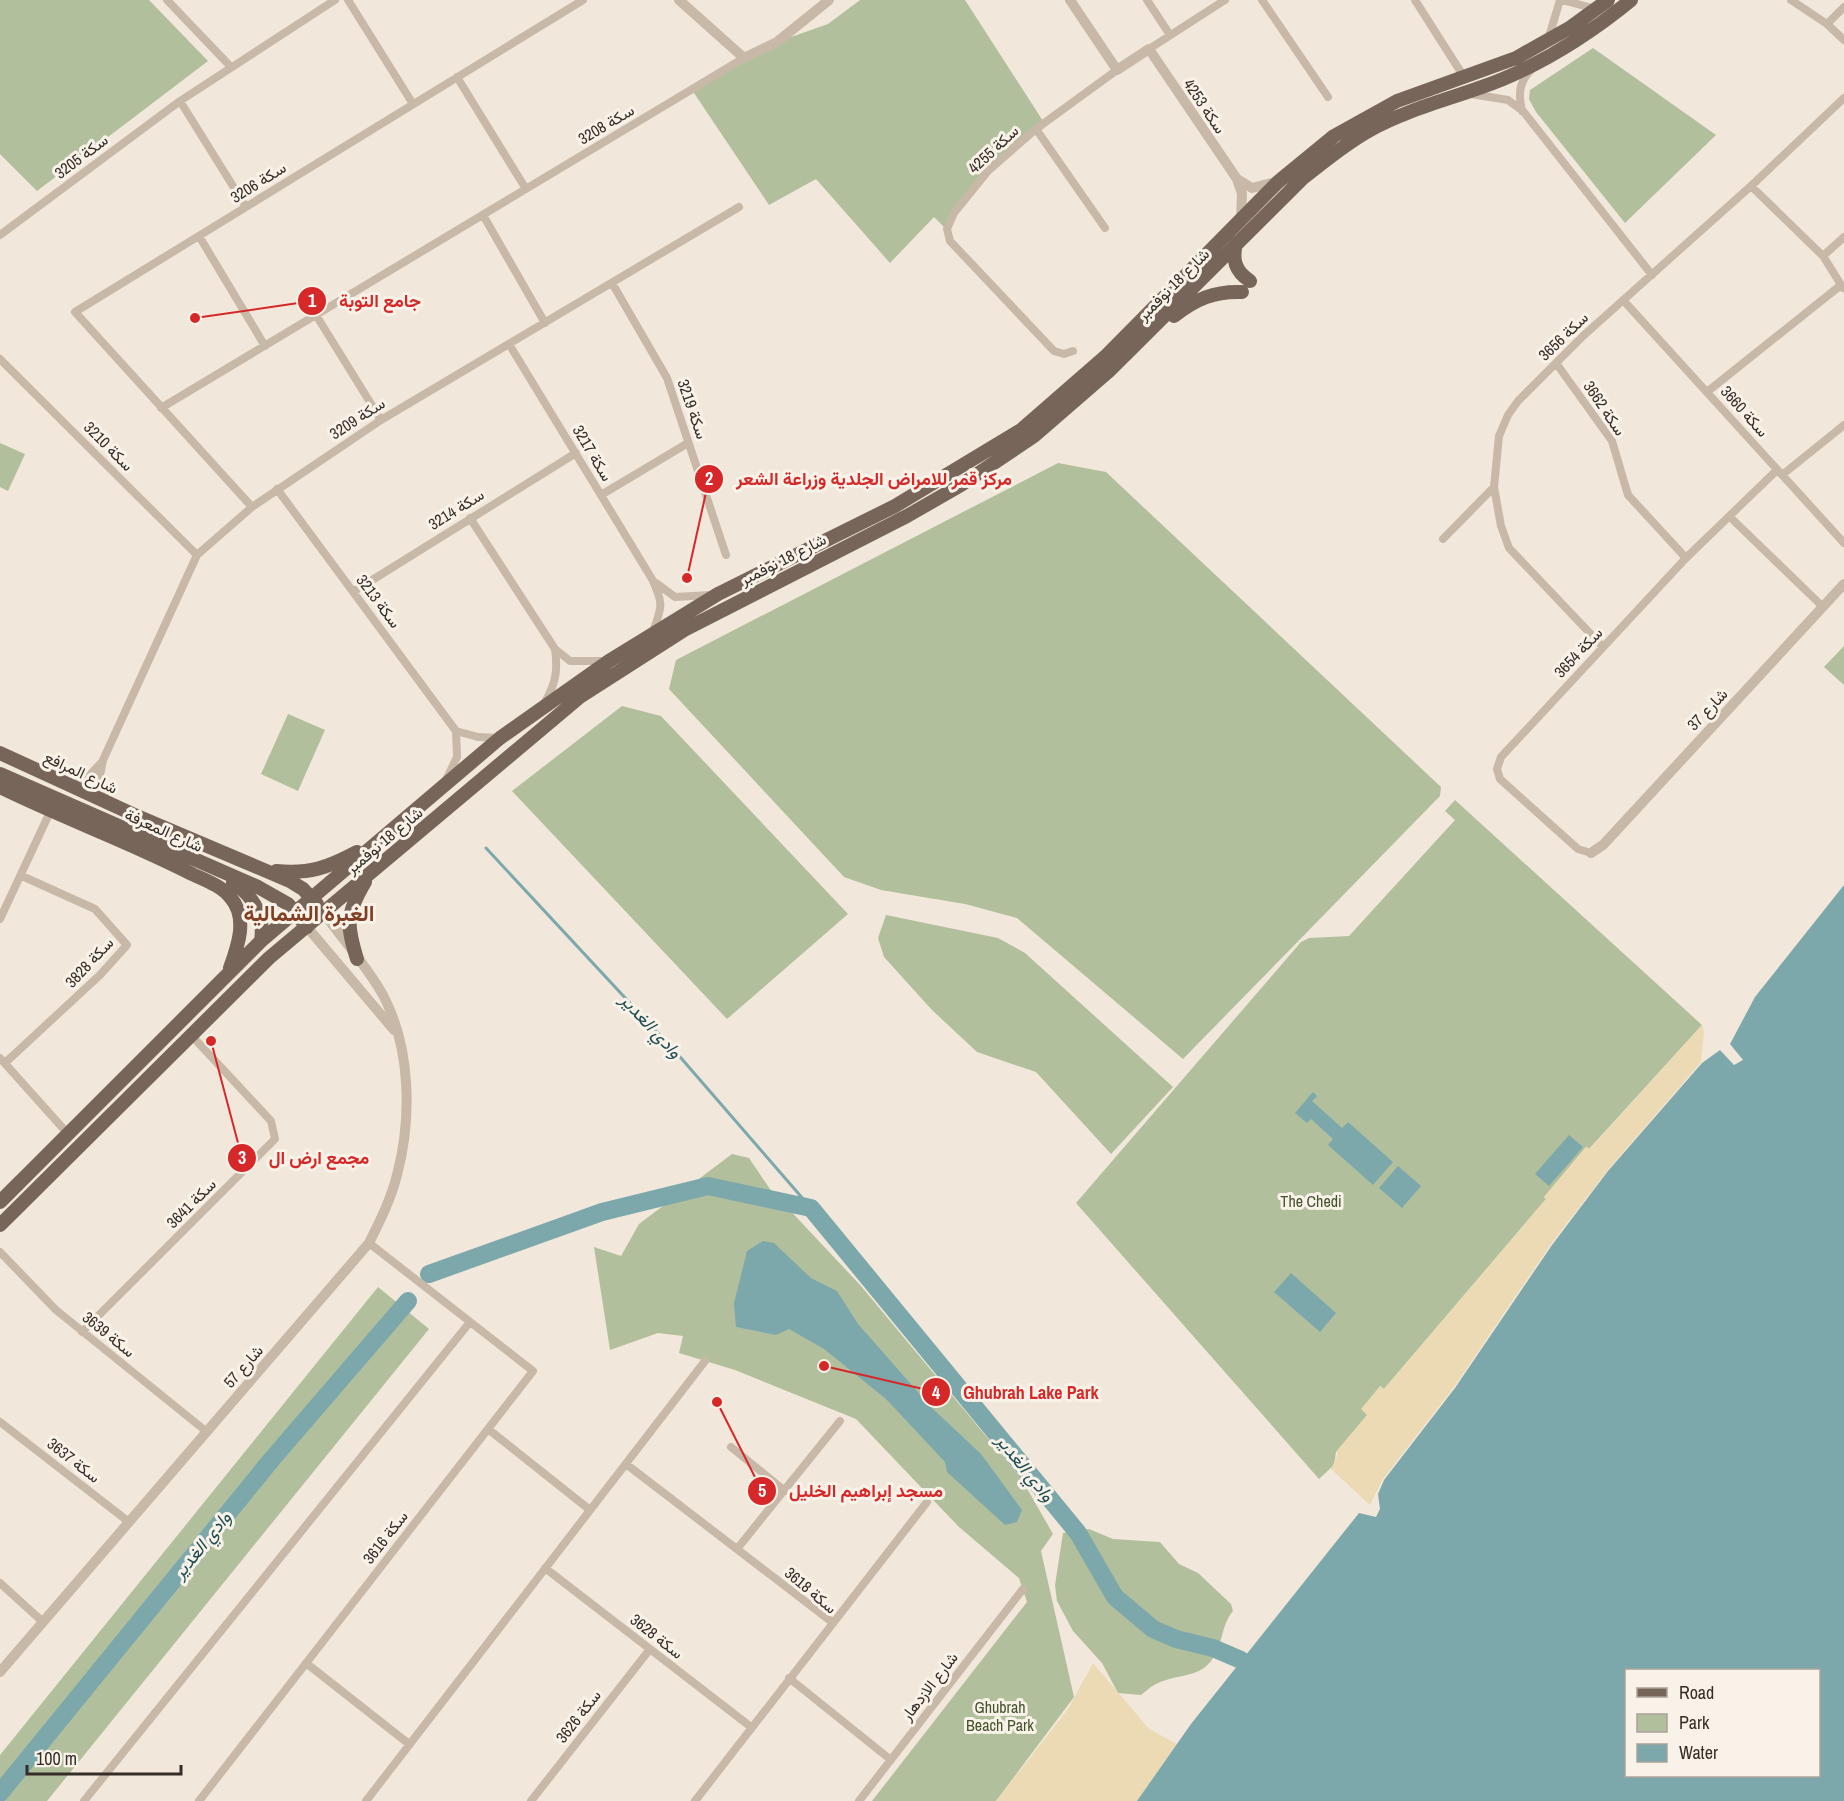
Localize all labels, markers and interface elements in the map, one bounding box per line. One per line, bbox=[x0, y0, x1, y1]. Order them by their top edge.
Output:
street label: سكة 4253 bbox=[1179, 74, 1231, 138]
street label: سكة 3208 bbox=[574, 99, 638, 149]
street label: سكة 4255 bbox=[963, 120, 1023, 178]
street label: سكة 3205 bbox=[50, 129, 112, 183]
street label: سكة 3206 bbox=[226, 156, 290, 208]
street label: شارع 18 نوفمبر bbox=[1131, 243, 1215, 326]
callout: جامع التوبة bbox=[297, 283, 433, 319]
text: 1 bbox=[308, 288, 317, 313]
text: جامع التوبة bbox=[339, 288, 421, 313]
street label: سكة 3656 bbox=[1533, 307, 1593, 365]
street label: سكة 3219 bbox=[673, 376, 713, 442]
street label: سكة 3662 bbox=[1579, 376, 1631, 440]
street label: سكة 3660 bbox=[1716, 381, 1774, 441]
street label: سكة 3209 bbox=[325, 392, 389, 444]
street label: سكة 3210 bbox=[79, 416, 139, 476]
street label: سكة 3217 bbox=[568, 421, 618, 485]
callout: مركز قمر للامراض الجلدية وزراعة الشعر bbox=[694, 461, 1024, 497]
text: 2 bbox=[705, 466, 713, 491]
text: مركز قمر للامراض الجلدية وزراعة الشعر bbox=[735, 466, 1012, 491]
street label: سكة 3214 bbox=[424, 483, 488, 535]
street label: شارع 18 نوفمبر bbox=[735, 528, 830, 591]
street label: سكة 3213 bbox=[352, 570, 406, 632]
street label: سكة 3654 bbox=[1549, 622, 1607, 682]
street label: شارع 37 bbox=[1682, 683, 1733, 736]
street label: شارع المرافع bbox=[40, 745, 121, 800]
street label: شارع 18 نوفمبر bbox=[340, 801, 428, 880]
street label: شارع المعرفة bbox=[121, 803, 206, 858]
district label: الغبرة الشمالية bbox=[243, 898, 375, 928]
street label: سكة 3828 bbox=[60, 932, 118, 992]
water label: وادي الغدير bbox=[612, 987, 688, 1065]
callout: مجمع ارض ال bbox=[227, 1140, 381, 1176]
text: 3 bbox=[238, 1145, 246, 1170]
text: مجمع ارض ال bbox=[269, 1145, 370, 1170]
street label: سكة 3641 bbox=[161, 1173, 221, 1233]
park label: The Chedi bbox=[1280, 1190, 1342, 1212]
street label: سكة 3639 bbox=[78, 1306, 140, 1362]
street label: شارع 57 bbox=[218, 1340, 269, 1393]
callout: Ghubrah Lake Park bbox=[921, 1374, 1110, 1410]
text: 4 bbox=[932, 1380, 941, 1405]
text: Ghubrah Lake Park bbox=[963, 1380, 1099, 1405]
water label: وادي الغدير bbox=[988, 1428, 1060, 1509]
street label: سكة 3637 bbox=[43, 1432, 105, 1488]
callout: مسجد إبراهيم الخليل bbox=[747, 1473, 955, 1509]
text: 5 bbox=[758, 1478, 766, 1503]
text: مسجد إبراهيم الخليل bbox=[789, 1478, 943, 1503]
water label: وادي الغدير bbox=[166, 1506, 239, 1586]
street label: سكة 3616 bbox=[357, 1506, 413, 1568]
street label: سكة 3618 bbox=[780, 1562, 842, 1618]
street label: سكة 3628 bbox=[626, 1608, 688, 1664]
street label: شارع الازدهار bbox=[895, 1647, 963, 1726]
legend bbox=[1625, 1669, 1820, 1777]
text: Road bbox=[1679, 1680, 1714, 1705]
street label: سكة 3626 bbox=[550, 1685, 606, 1747]
park label: Ghubrah Beach Park bbox=[966, 1696, 1034, 1736]
text: Park bbox=[1679, 1710, 1710, 1735]
scale bar bbox=[27, 1738, 182, 1776]
text: Water bbox=[1679, 1740, 1718, 1765]
text: 100 m bbox=[36, 1746, 77, 1771]

